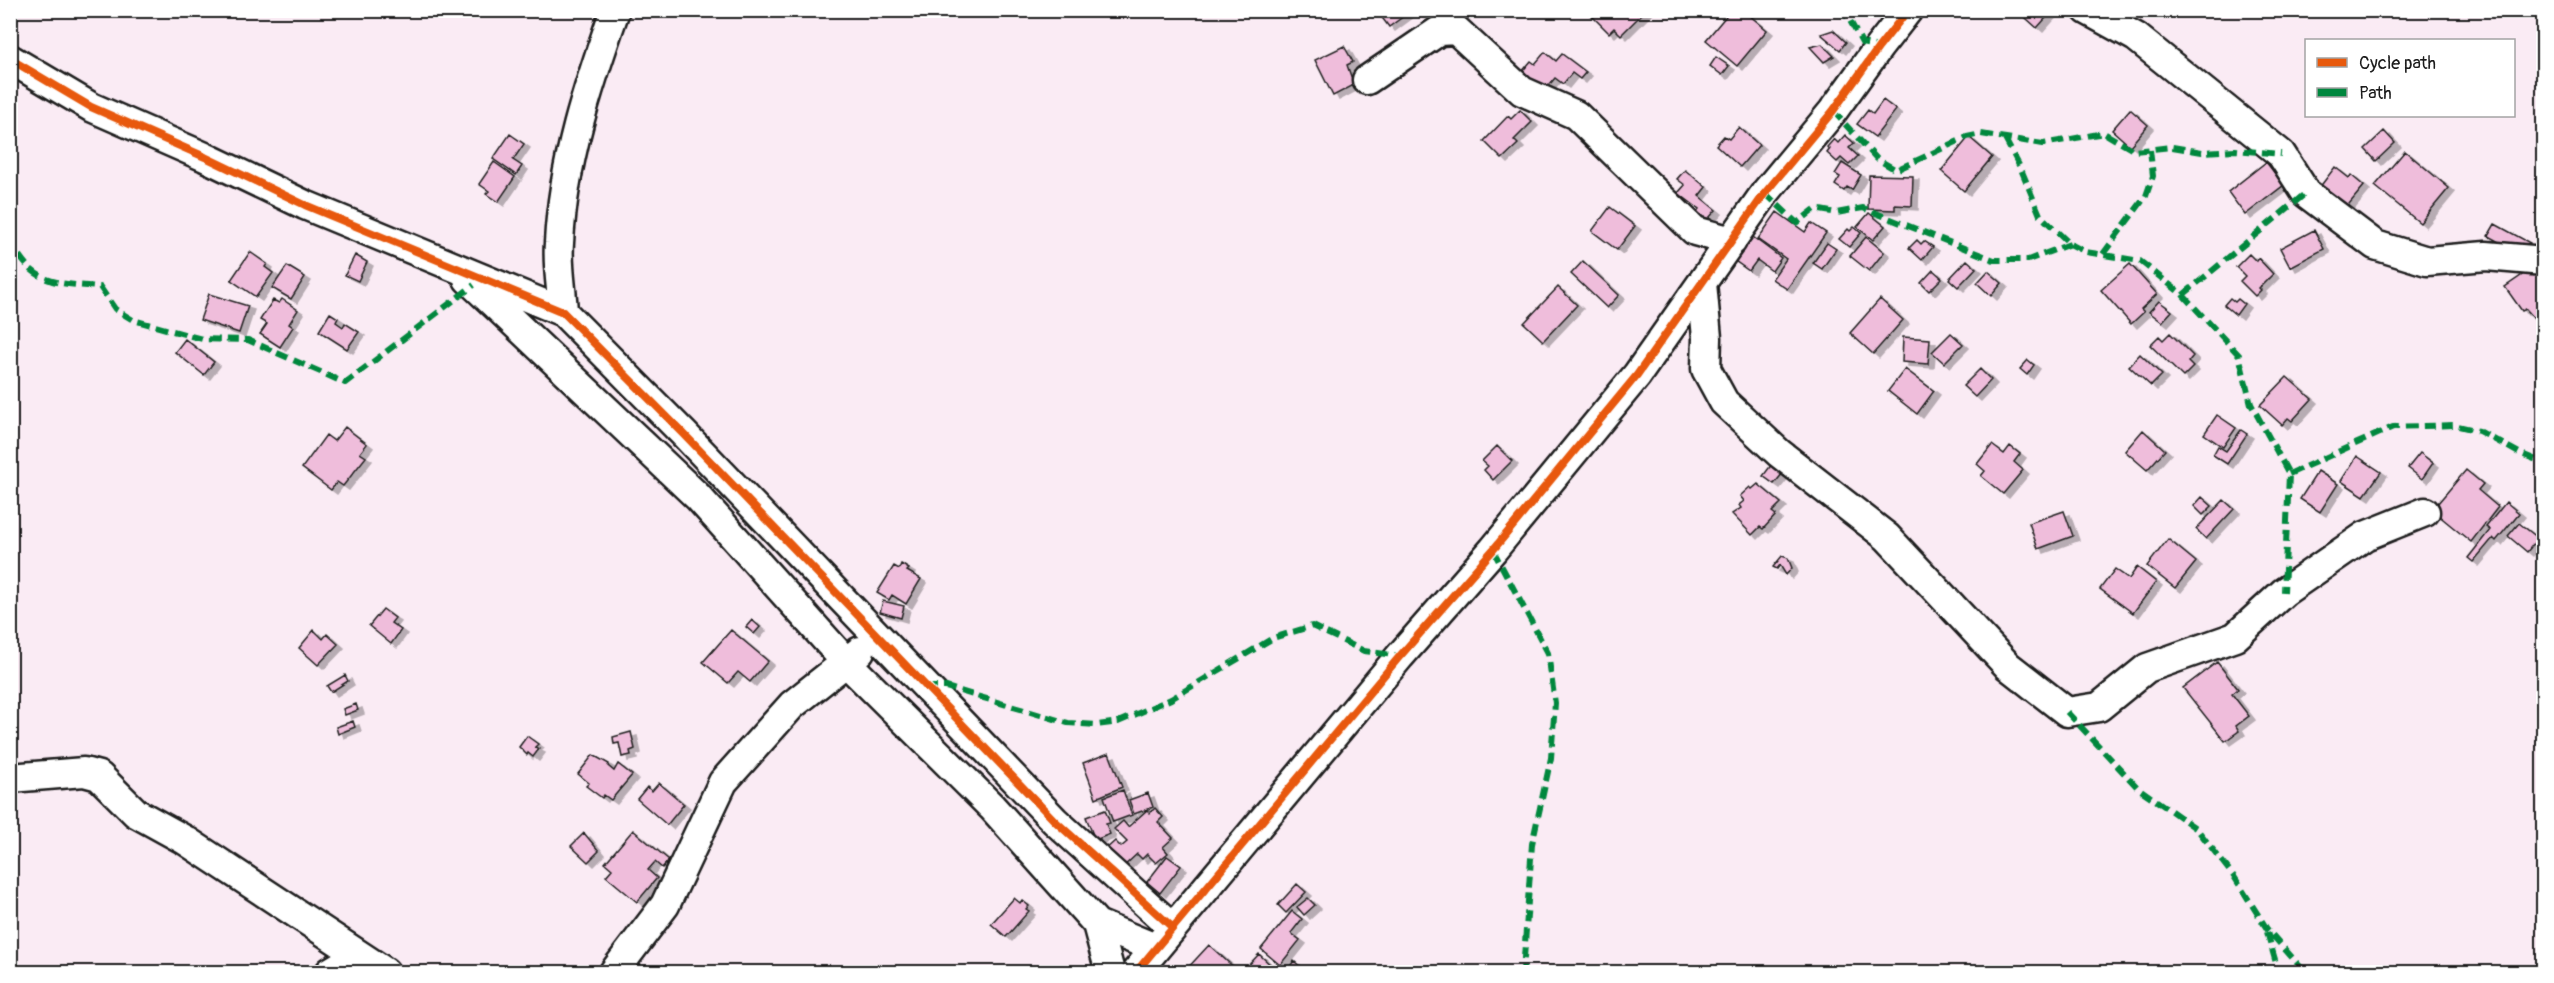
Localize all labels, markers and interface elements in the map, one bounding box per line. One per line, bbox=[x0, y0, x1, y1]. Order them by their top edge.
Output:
legend bbox=[2305, 39, 2515, 117]
text: Cycle path bbox=[2359, 52, 2436, 75]
text: Path bbox=[2359, 82, 2392, 105]

